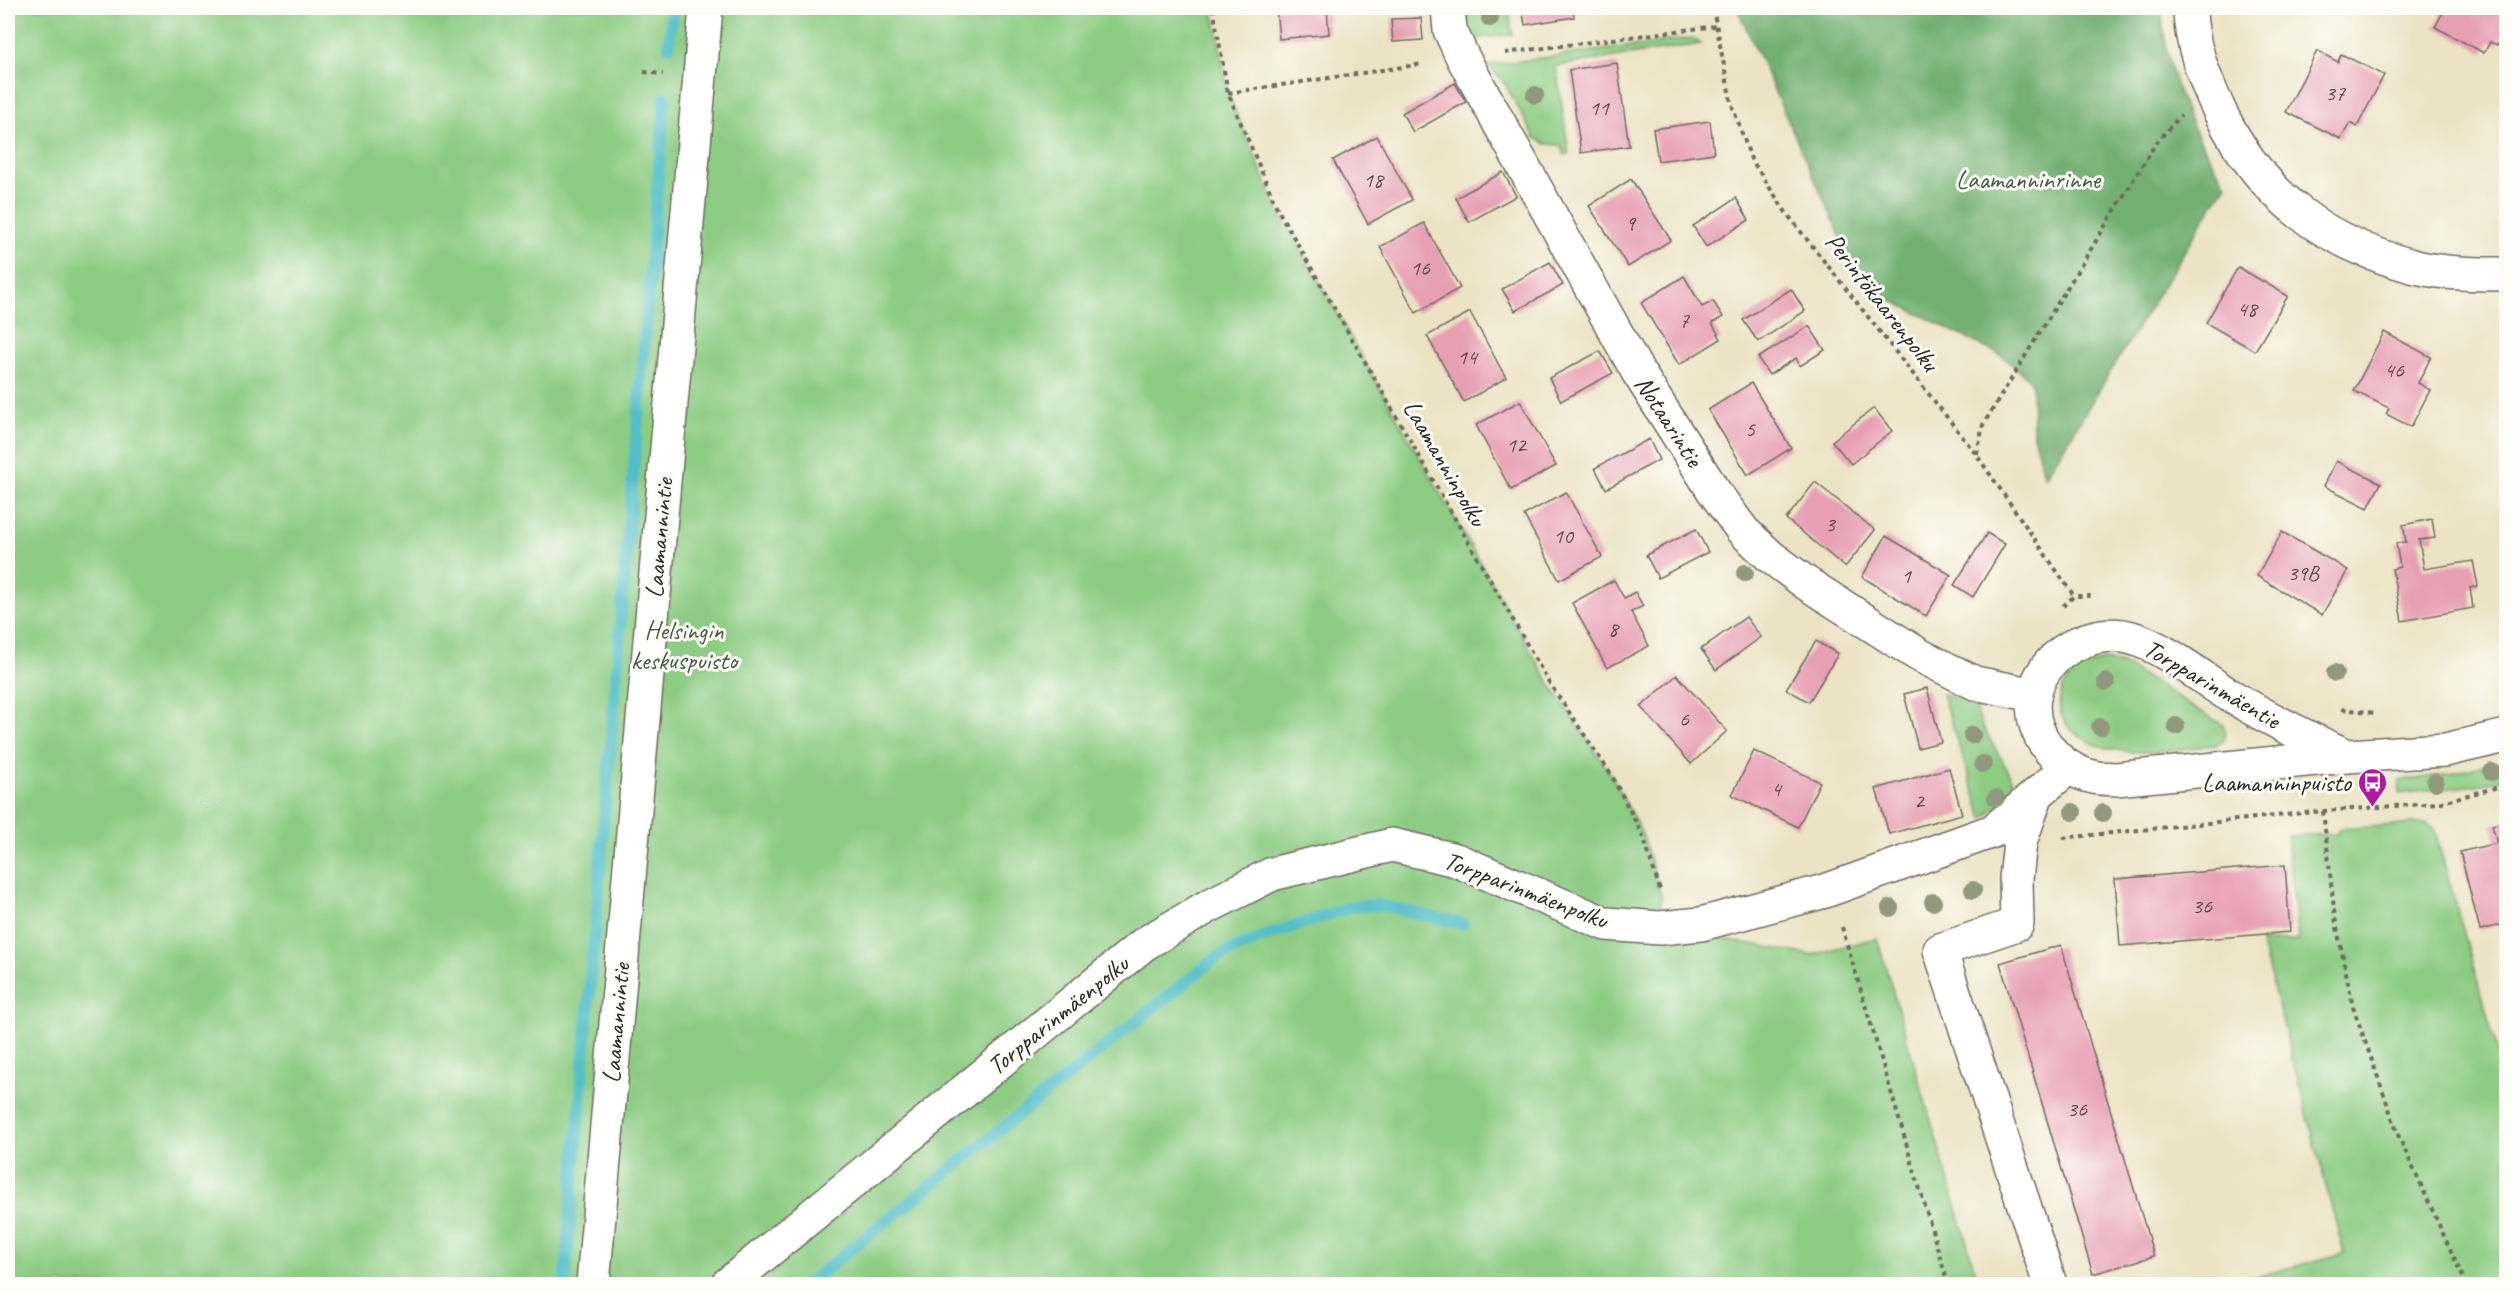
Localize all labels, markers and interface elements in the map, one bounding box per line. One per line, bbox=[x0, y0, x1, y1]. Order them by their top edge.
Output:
house number: 37 bbox=[2325, 79, 2346, 107]
house number: 11 bbox=[1589, 94, 1610, 122]
park label: Laamanninrinne bbox=[1956, 163, 2102, 196]
house number: 18 bbox=[1363, 166, 1385, 194]
house number: 9 bbox=[1625, 209, 1637, 237]
street label: Perintökaarenpolku bbox=[1818, 226, 1948, 380]
house number: 16 bbox=[1410, 254, 1431, 282]
house number: 48 bbox=[2237, 295, 2259, 323]
house number: 7 bbox=[1679, 306, 1690, 334]
house number: 14 bbox=[1457, 343, 1479, 371]
house number: 46 bbox=[2384, 356, 2405, 384]
street label: Notaarintie bbox=[1627, 369, 1712, 474]
street label: Laamanninpolku bbox=[1396, 394, 1495, 533]
house number: 5 bbox=[1745, 415, 1756, 443]
house number: 12 bbox=[1506, 431, 1528, 459]
street label: Laamannintie bbox=[637, 475, 681, 599]
house number: 3 bbox=[1825, 510, 1837, 538]
house number: 10 bbox=[1553, 522, 1575, 550]
house number: 39B bbox=[2287, 559, 2320, 587]
house number: 1 bbox=[1901, 562, 1912, 590]
park label: Helsingin keskuspuisto bbox=[631, 614, 740, 677]
house number: 8 bbox=[1608, 615, 1620, 643]
street label: Torpparinmäentie bbox=[2138, 632, 2287, 737]
house number: 6 bbox=[1679, 705, 1690, 733]
place label: Laamanninpuisto bbox=[2202, 766, 2353, 799]
bus stop icon: Laamanninpuisto bbox=[2356, 766, 2388, 808]
house number: 4 bbox=[1771, 775, 1783, 803]
house number: 2 bbox=[1914, 787, 1926, 815]
street label: Torpparinmäenpolku bbox=[1439, 844, 1614, 937]
house number: 36 bbox=[2192, 892, 2213, 920]
street label: Torpparinmäenpolku bbox=[981, 947, 1137, 1082]
street label: Laamannintie bbox=[594, 960, 638, 1084]
house number: 36 bbox=[2067, 1095, 2088, 1123]

